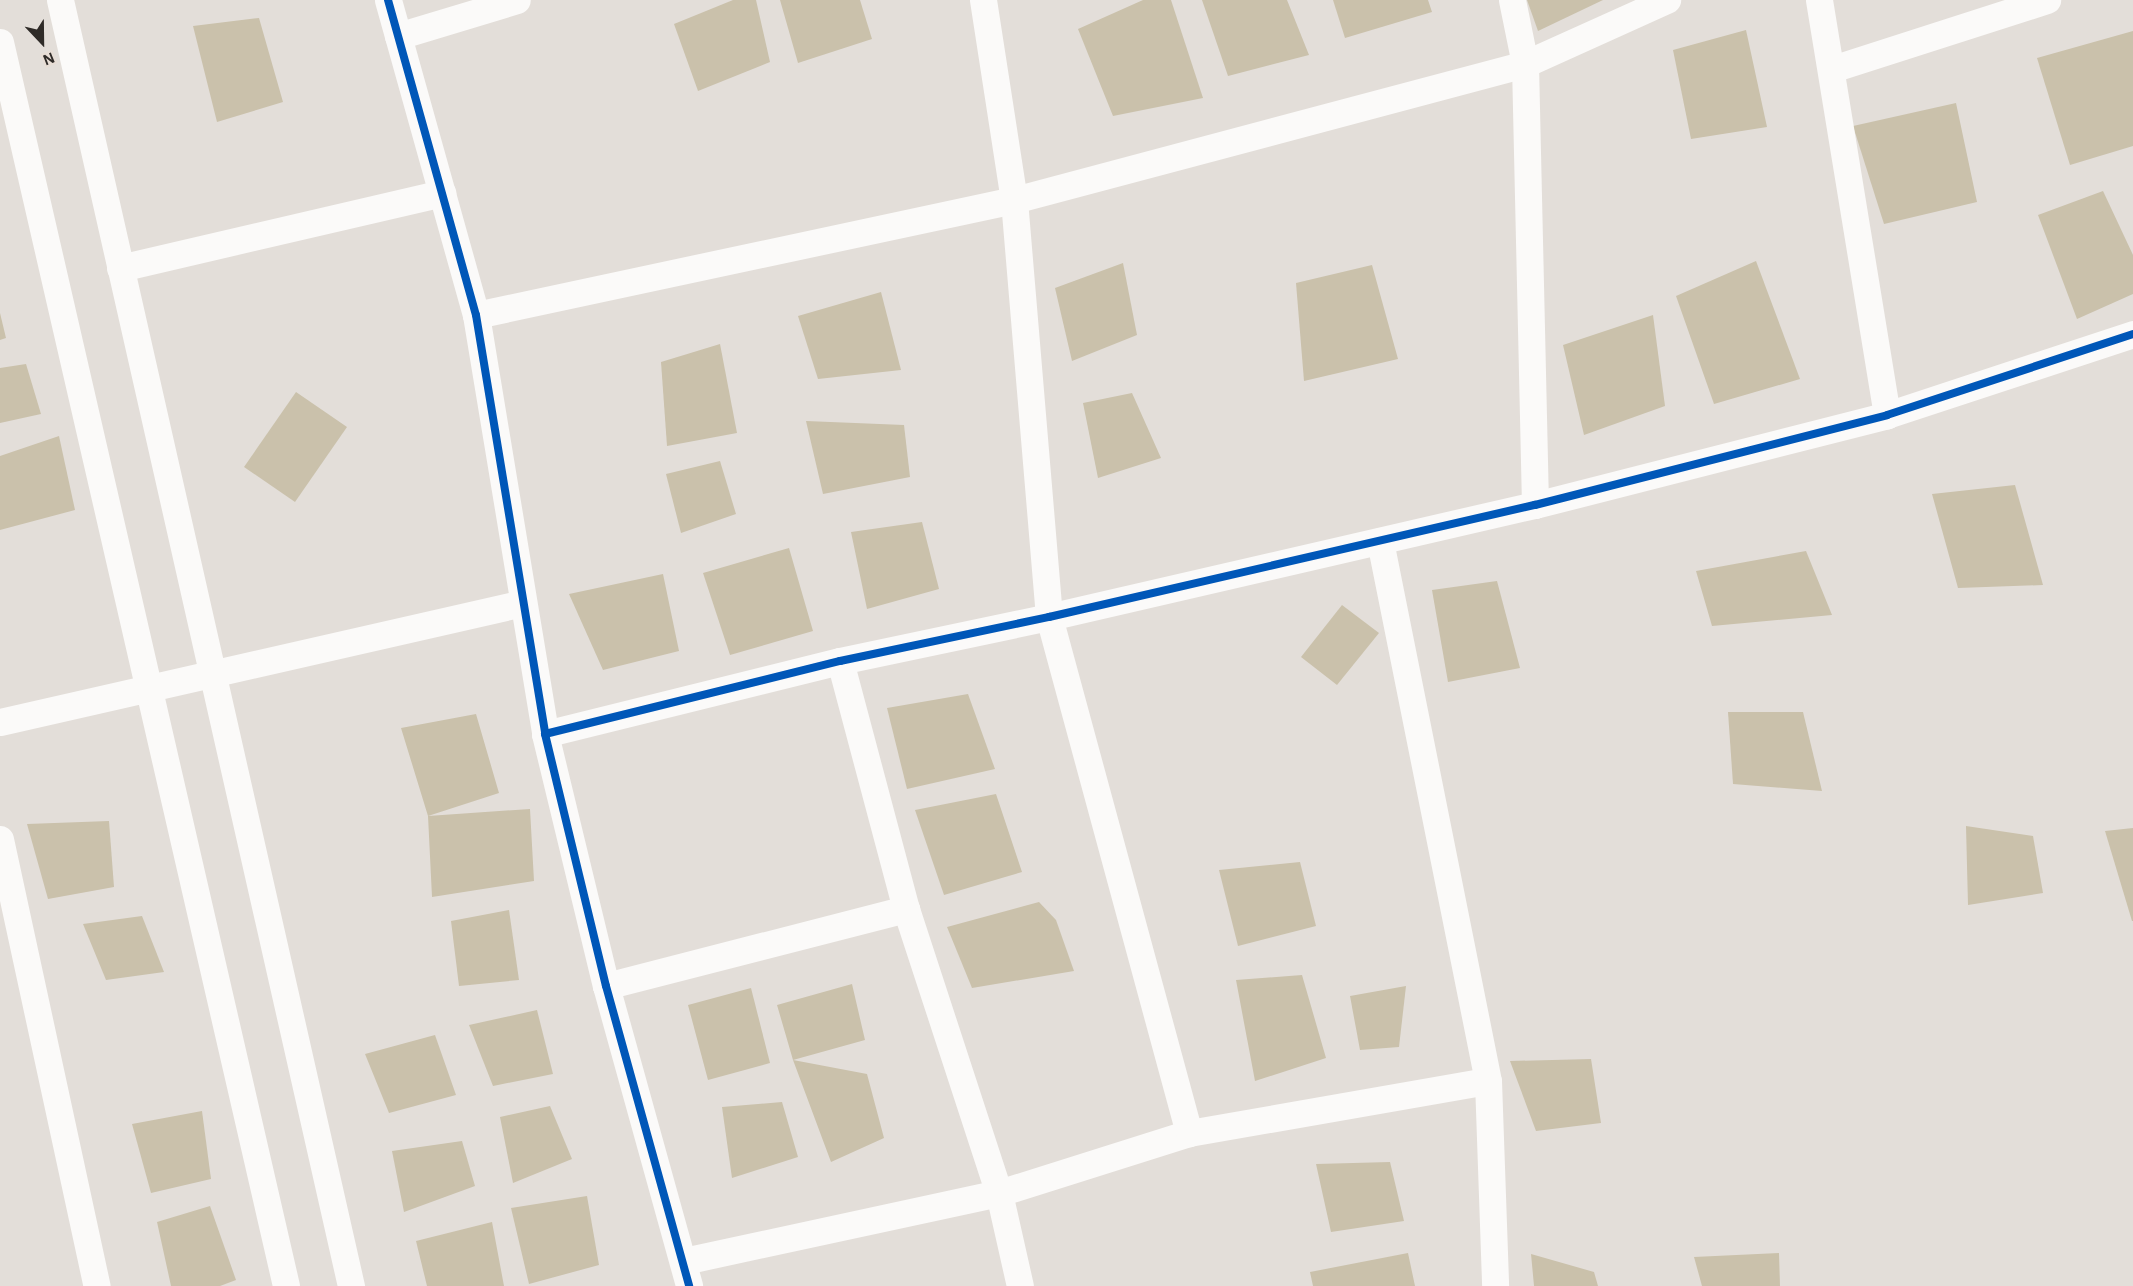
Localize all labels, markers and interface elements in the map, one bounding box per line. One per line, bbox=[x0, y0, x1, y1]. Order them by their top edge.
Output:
north arrow bbox=[12, 12, 72, 72]
text: N bbox=[41, 49, 57, 68]

